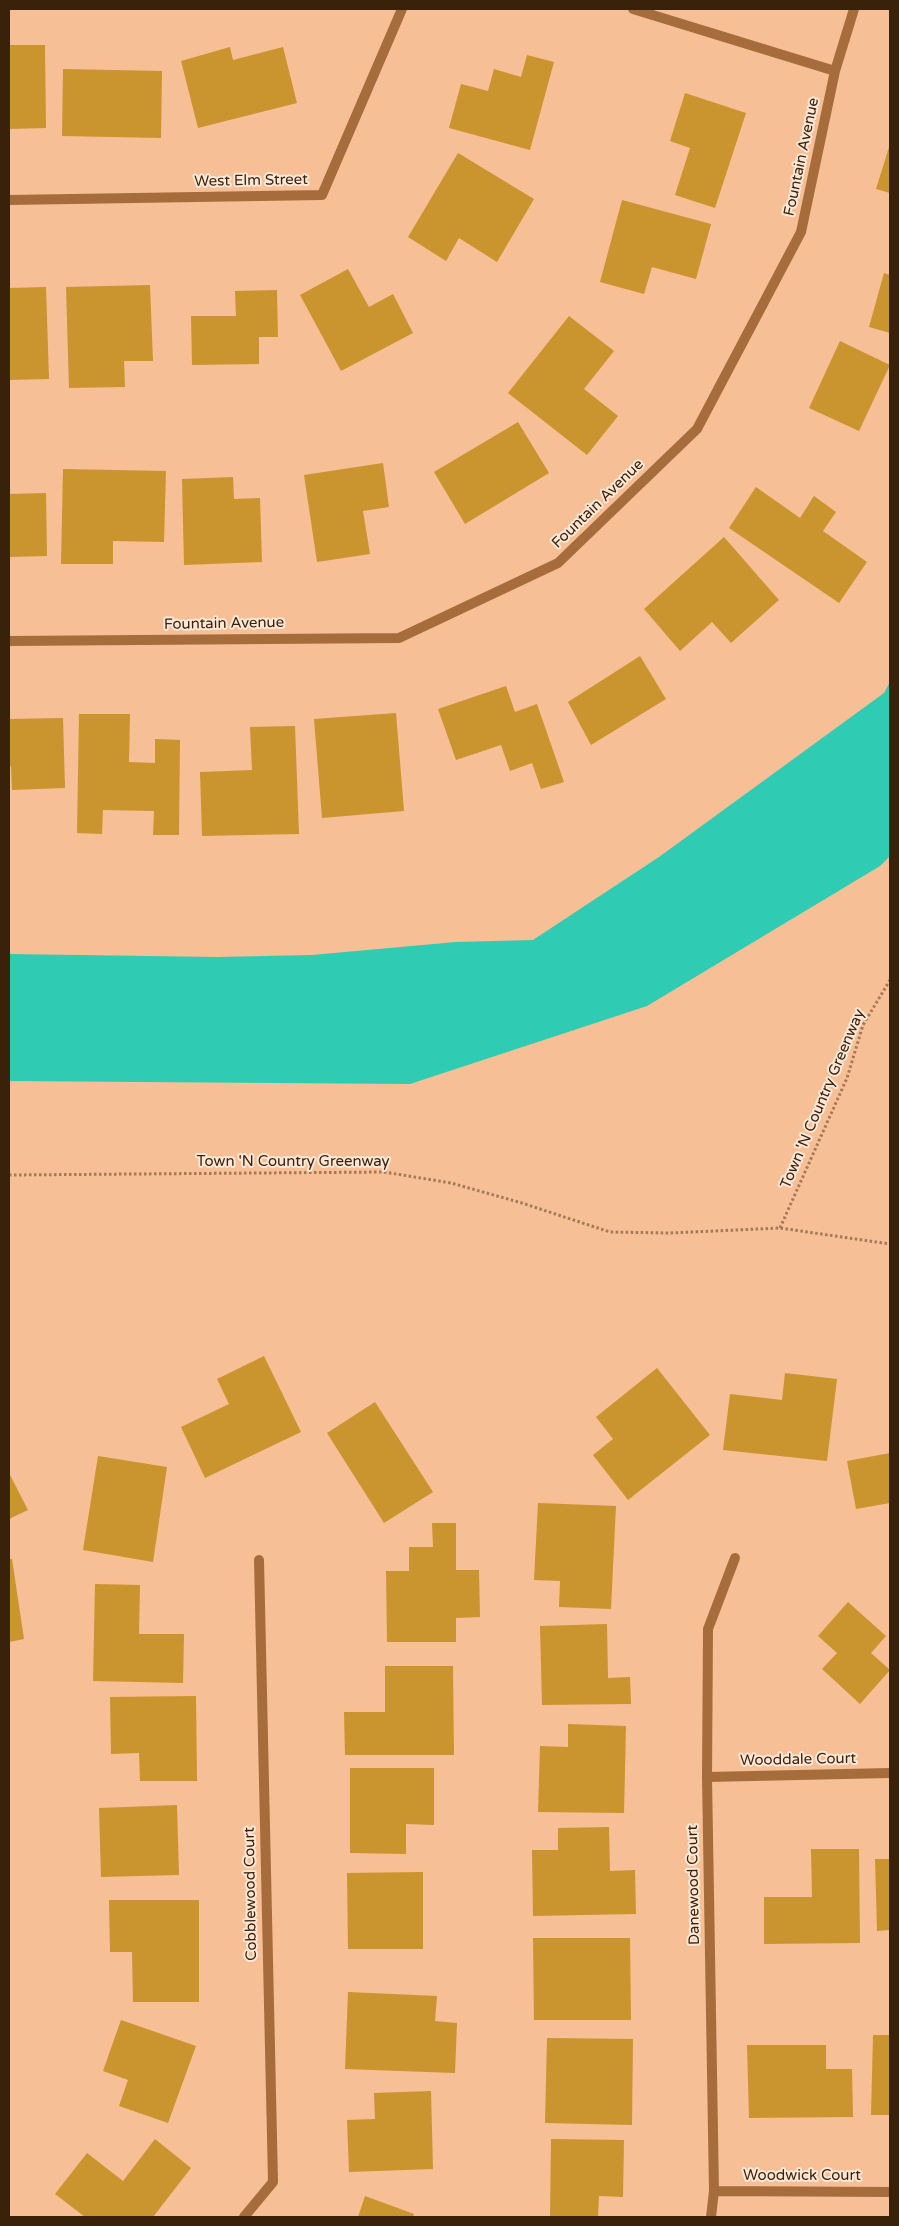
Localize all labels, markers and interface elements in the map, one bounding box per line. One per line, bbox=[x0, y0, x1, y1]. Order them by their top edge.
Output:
street label: Fountain Avenue bbox=[781, 96, 823, 218]
street label: West Elm Street bbox=[194, 171, 308, 191]
street label: Fountain Avenue bbox=[548, 456, 648, 552]
street label: Fountain Avenue bbox=[164, 614, 284, 634]
street label: Town 'N Country Greenway bbox=[777, 1007, 869, 1191]
street label: Town 'N Country Greenway bbox=[196, 1153, 390, 1171]
street label: Wooddale Court bbox=[740, 1750, 856, 1770]
street label: Danewood Court bbox=[684, 1825, 704, 1945]
street label: Cobblewood Court bbox=[241, 1827, 261, 1961]
street label: Woodwick Court bbox=[743, 2167, 861, 2185]

